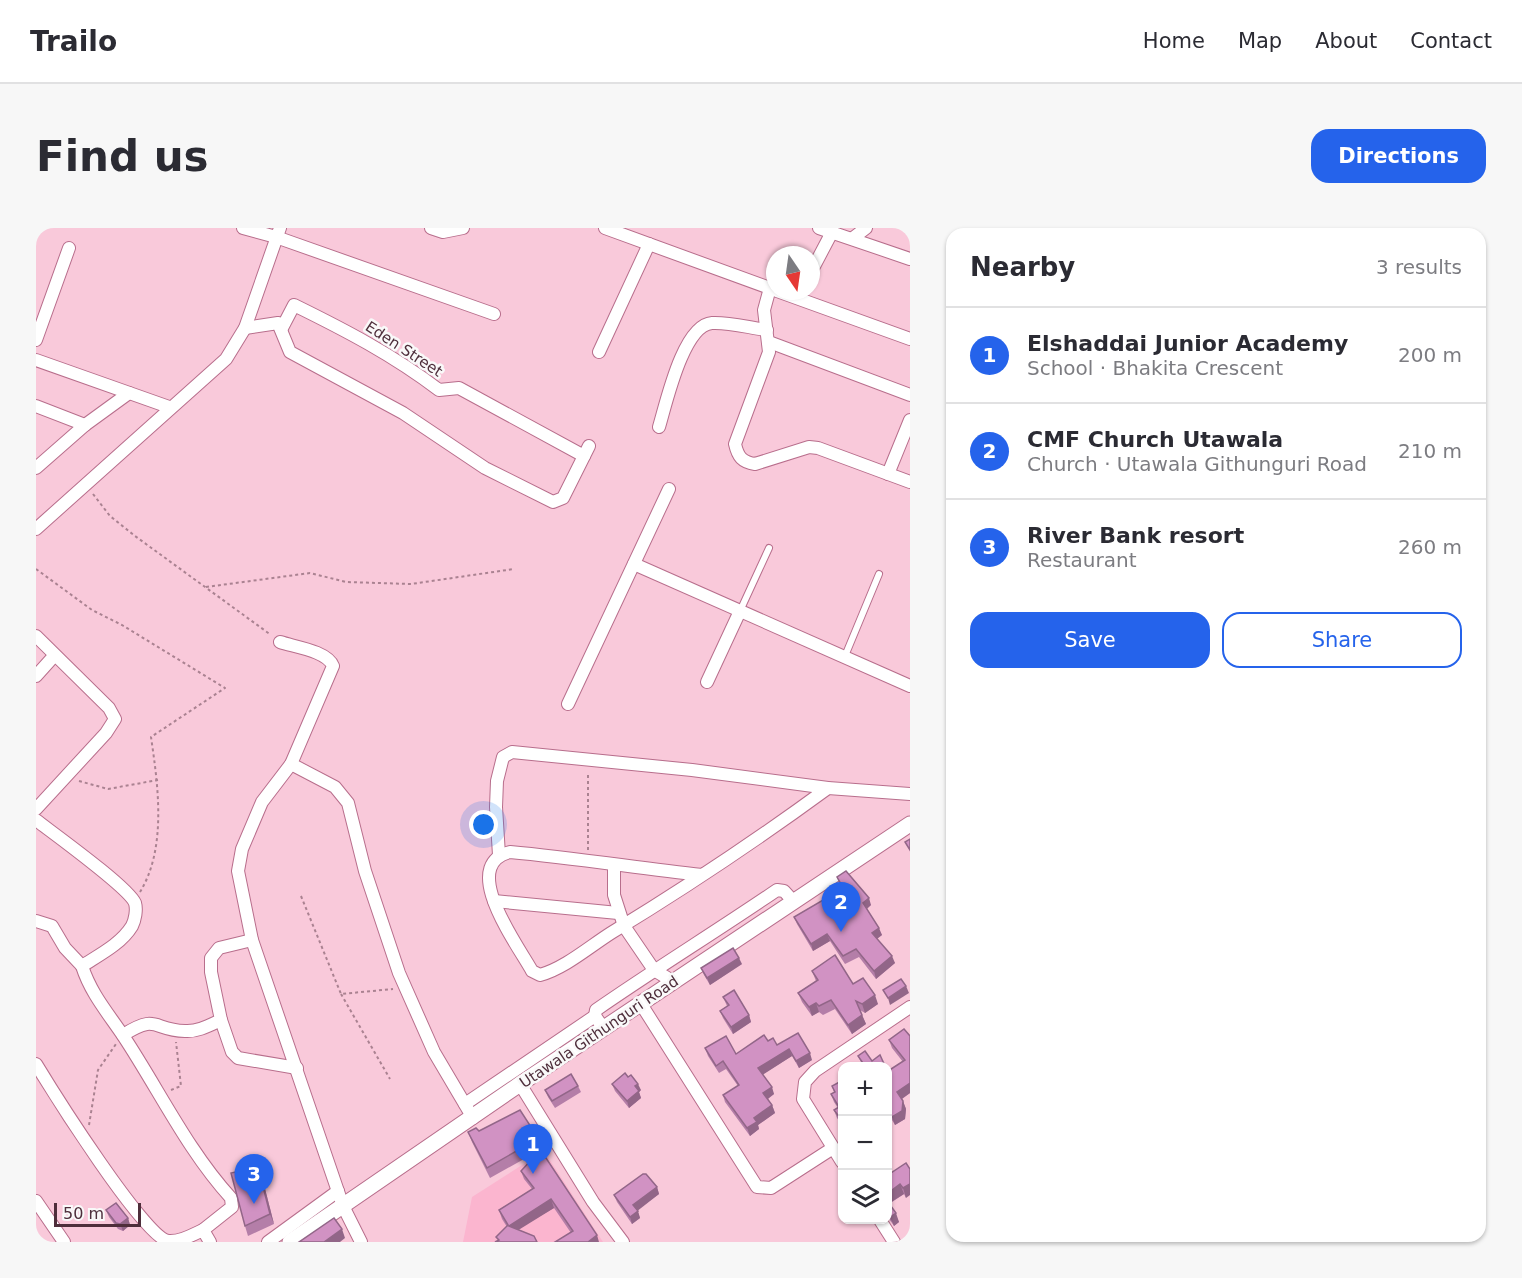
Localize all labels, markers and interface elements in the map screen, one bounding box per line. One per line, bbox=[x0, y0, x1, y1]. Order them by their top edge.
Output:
text: Trailo bbox=[30, 25, 117, 58]
text: Home bbox=[1143, 29, 1205, 53]
text: Map bbox=[1238, 29, 1282, 53]
text: About bbox=[1315, 29, 1377, 53]
text: Contact bbox=[1410, 29, 1492, 53]
button: Directions bbox=[1311, 129, 1486, 183]
text: Find us bbox=[36, 132, 209, 181]
north arrow bbox=[766, 246, 820, 300]
text: Nearby bbox=[970, 252, 1075, 282]
text: 3 results bbox=[1376, 255, 1462, 279]
street label: Eden Street bbox=[362, 317, 446, 381]
text: Elshaddai Junior Academy bbox=[1027, 331, 1348, 356]
text: 1 bbox=[983, 343, 996, 367]
text: 200 m bbox=[1398, 343, 1462, 367]
text: School · Bhakita Crescent bbox=[1027, 356, 1283, 380]
text: CMF Church Utawala bbox=[1027, 427, 1283, 452]
text: 2 bbox=[983, 439, 996, 463]
text: 210 m bbox=[1398, 439, 1462, 463]
text: Church · Utawala Githunguri Road bbox=[1027, 452, 1367, 476]
text: River Bank resort bbox=[1027, 523, 1244, 548]
text: 3 bbox=[983, 535, 996, 559]
text: 260 m bbox=[1398, 535, 1462, 559]
text: Restaurant bbox=[1027, 548, 1137, 572]
button: Save bbox=[970, 612, 1210, 668]
button: Share bbox=[1222, 612, 1462, 668]
your location bbox=[469, 810, 498, 839]
pin: 2 bbox=[822, 882, 860, 932]
street label: Utawala Githunguri Road bbox=[516, 972, 682, 1092]
map controls bbox=[838, 1062, 892, 1224]
button: + bbox=[838, 1062, 892, 1116]
button: − bbox=[838, 1116, 892, 1170]
pin: 1 bbox=[514, 1124, 552, 1174]
pin: 3 bbox=[234, 1154, 274, 1204]
button: layers bbox=[838, 1170, 892, 1224]
scale bar bbox=[54, 1200, 141, 1228]
text: 50 m bbox=[63, 1204, 104, 1223]

